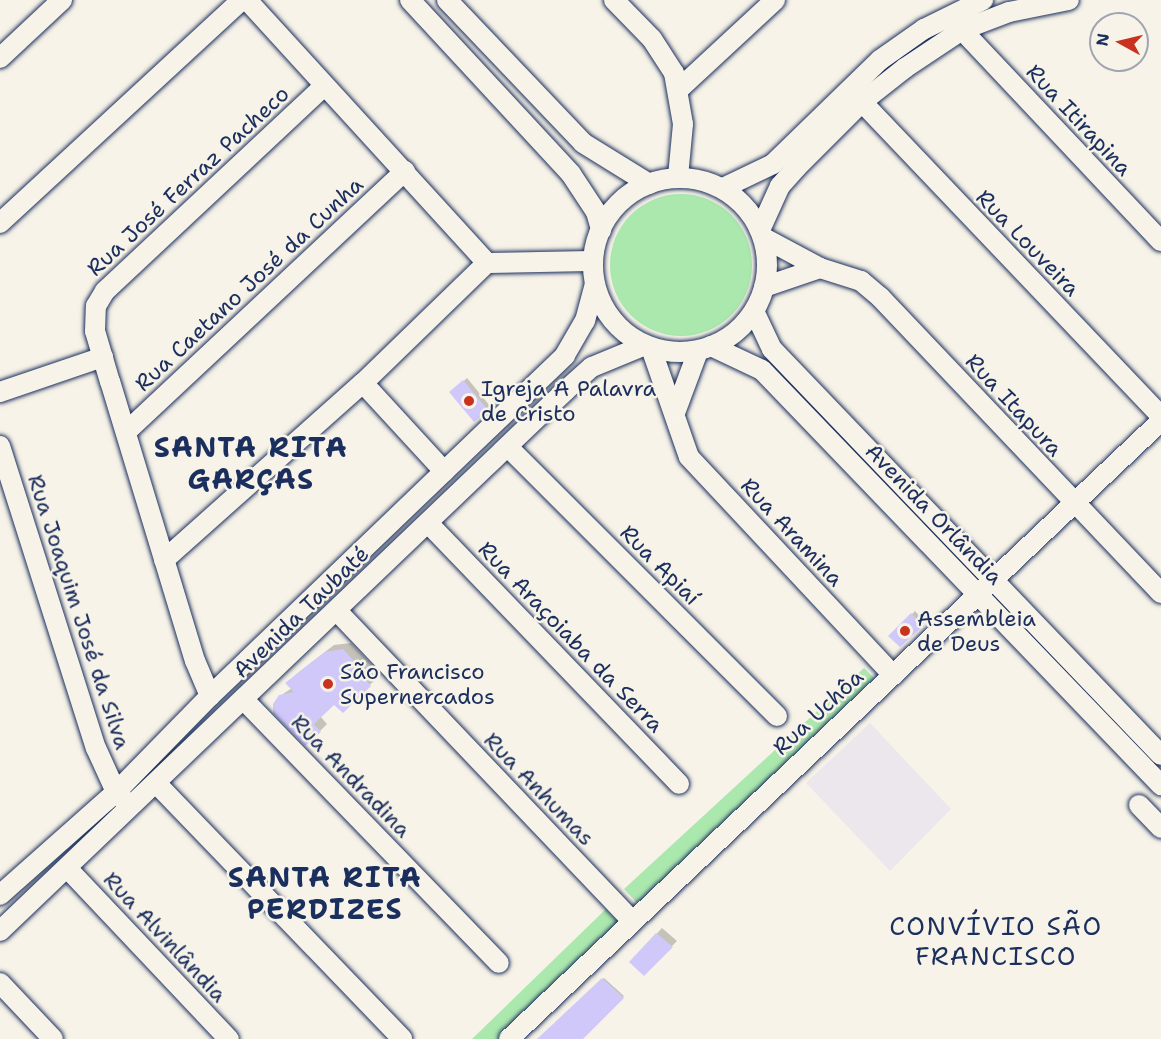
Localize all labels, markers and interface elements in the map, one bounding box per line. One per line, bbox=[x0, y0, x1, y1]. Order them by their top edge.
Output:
north arrow bbox=[1089, 12, 1149, 72]
text: N bbox=[1091, 32, 1114, 47]
street label: Rua Itirapina bbox=[1021, 59, 1137, 181]
street label: Rua José Ferraz Pacheco bbox=[81, 80, 295, 282]
street label: Rua Caetano José da Cunha bbox=[130, 171, 368, 397]
street label: Rua Louveira bbox=[971, 184, 1085, 302]
street label: Rua Itapura bbox=[960, 348, 1068, 462]
place label: Igreja A Palavra de Cristo bbox=[481, 375, 656, 427]
marker: Igreja A Palavra de Cristo bbox=[462, 394, 476, 408]
district label: SANTA RITA GARÇAS bbox=[154, 430, 348, 496]
street label: Avenida Orlândia bbox=[860, 438, 1008, 590]
street label: Rua Joaquim José da Silva bbox=[22, 471, 136, 753]
street label: Rua Aramina bbox=[735, 472, 849, 592]
street label: Rua Apiaí bbox=[615, 520, 705, 610]
street label: Rua Araçoiaba da Serra bbox=[473, 536, 669, 738]
street label: Avenida Taubaté bbox=[228, 541, 374, 683]
place label: Assembleia de Deus bbox=[917, 605, 1036, 656]
marker: Assembleia de Deus bbox=[898, 624, 912, 638]
place label: São Francisco Supernercados bbox=[340, 658, 495, 710]
street label: Rua Uchôa bbox=[767, 664, 869, 760]
marker: São Francisco Supernercados bbox=[321, 677, 335, 691]
street label: Rua Andradina bbox=[286, 709, 416, 843]
street label: Rua Anhumas bbox=[478, 727, 600, 851]
district label: SANTA RITA PERDIZES bbox=[228, 860, 422, 926]
street label: Rua Alvinlândia bbox=[98, 866, 232, 1008]
district label: CONVÍVIO SÃO FRANCISCO bbox=[889, 910, 1103, 972]

